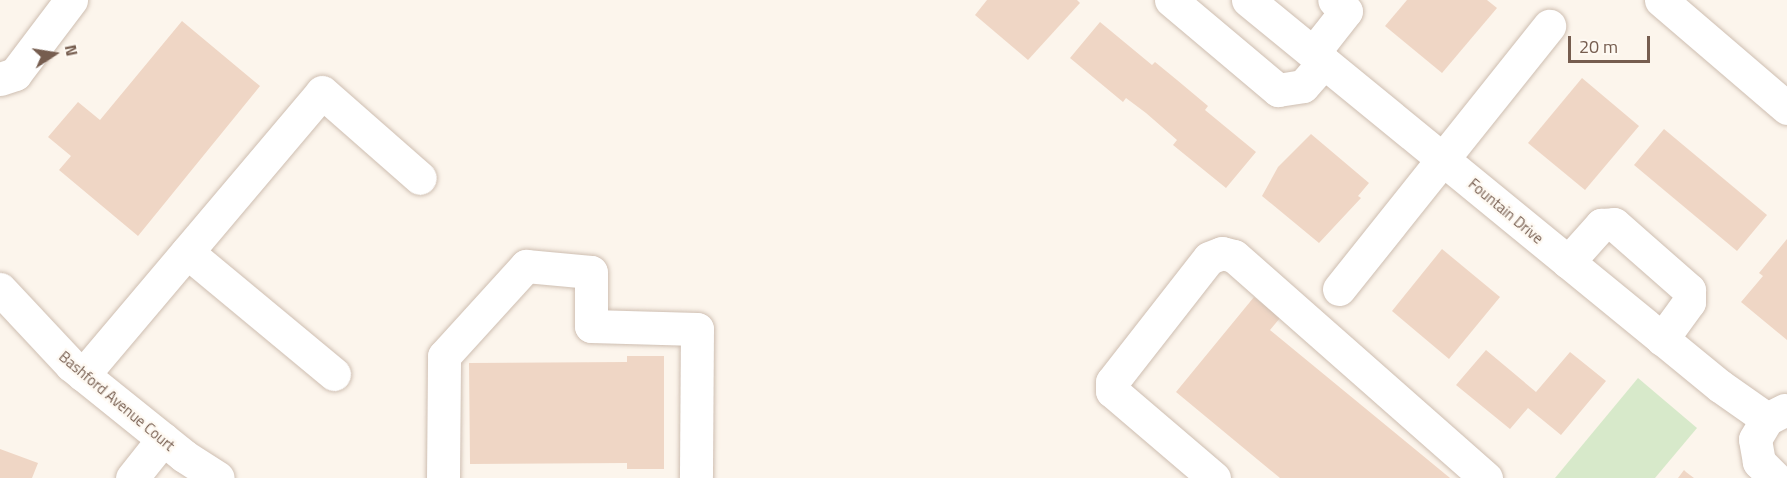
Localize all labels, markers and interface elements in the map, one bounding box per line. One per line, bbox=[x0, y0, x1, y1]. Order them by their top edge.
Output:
north arrow bbox=[24, 24, 84, 84]
scale bar bbox=[1571, 24, 1654, 62]
text: 20 m bbox=[1579, 33, 1618, 60]
text: N bbox=[59, 42, 84, 58]
street label: Fountain Drive bbox=[1465, 175, 1547, 247]
street label: Bashford Avenue Court bbox=[56, 347, 178, 455]

